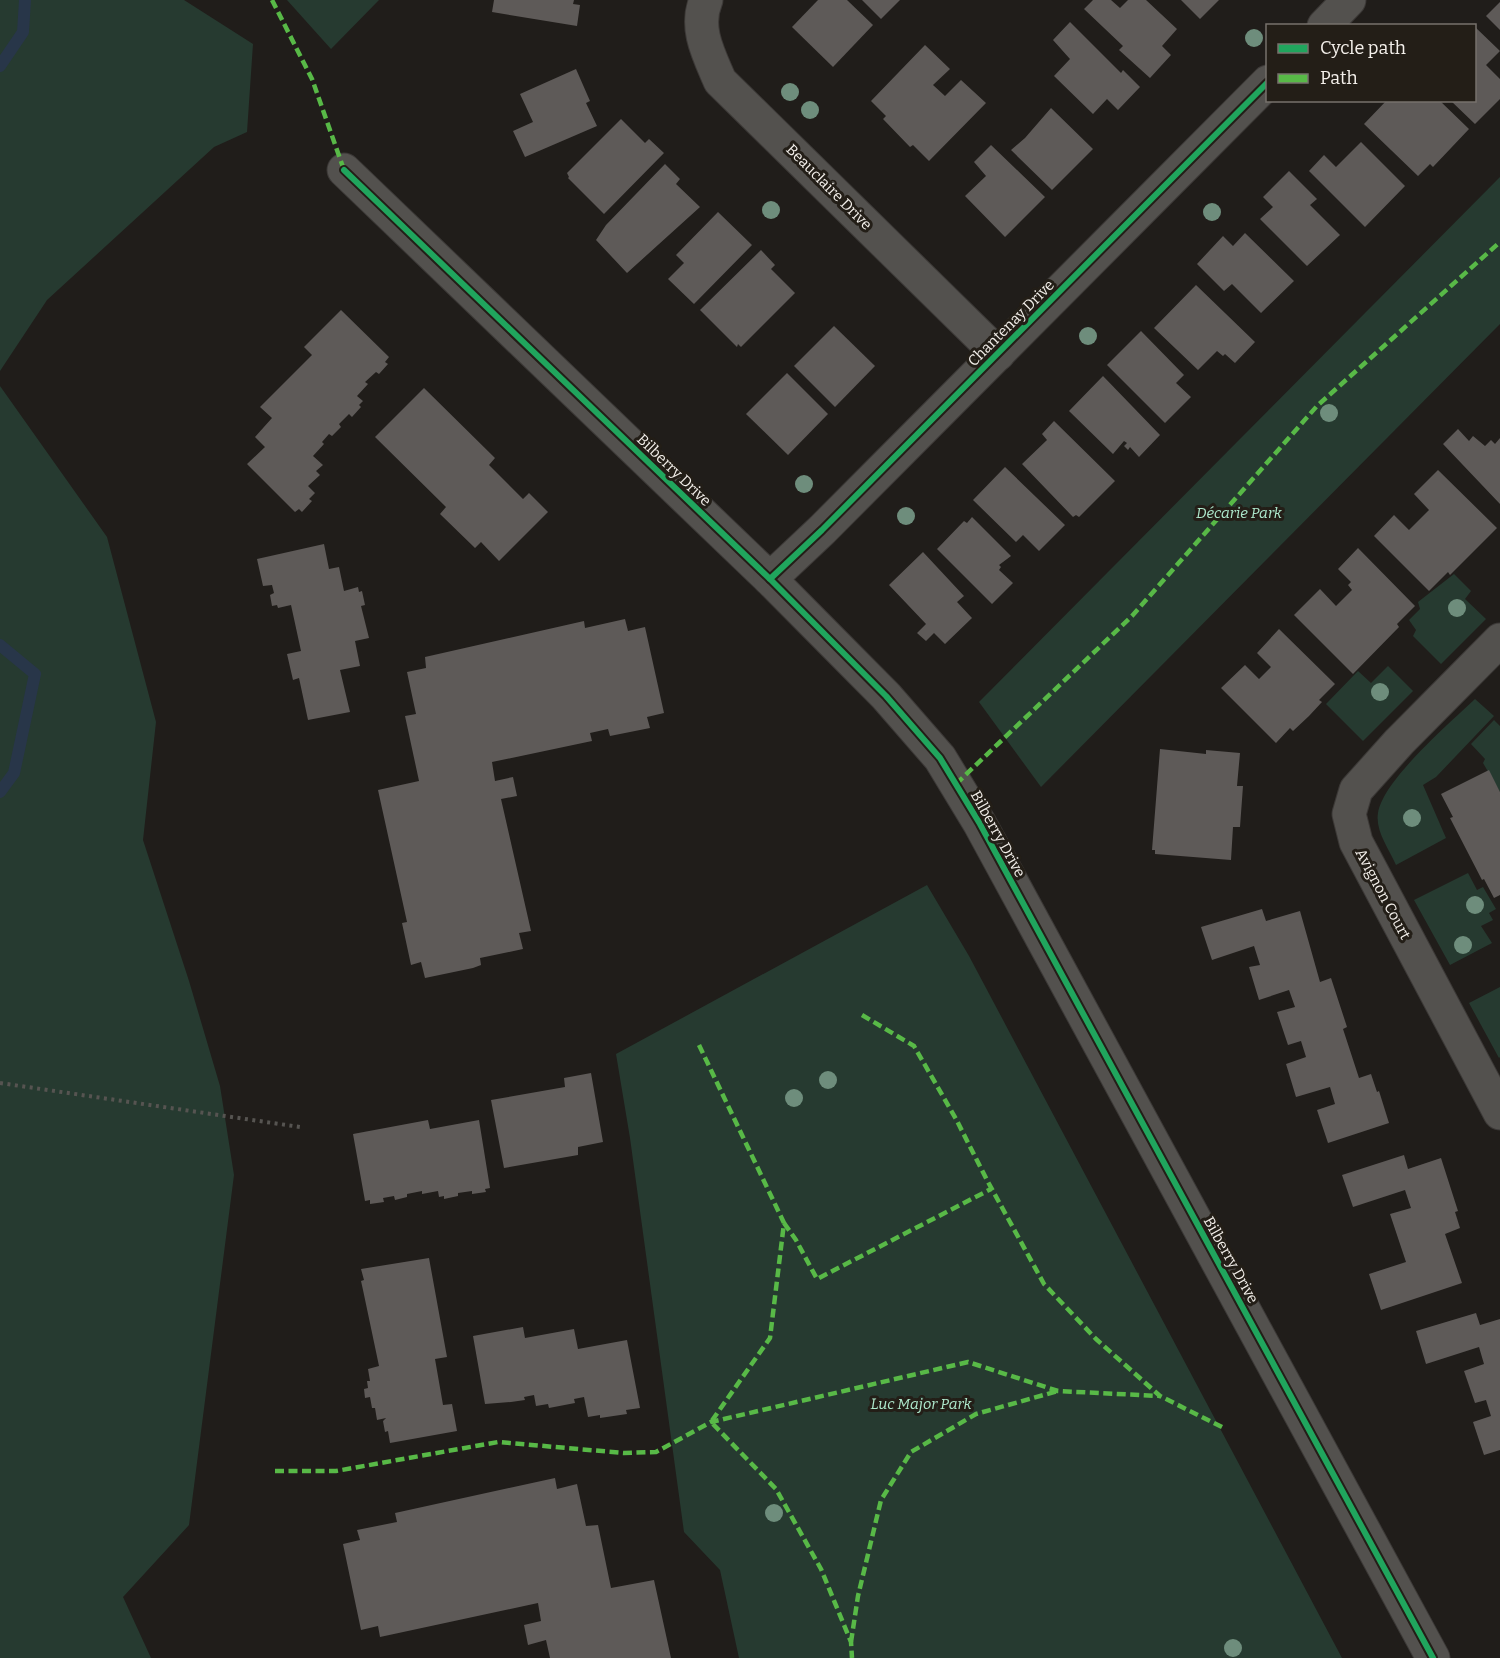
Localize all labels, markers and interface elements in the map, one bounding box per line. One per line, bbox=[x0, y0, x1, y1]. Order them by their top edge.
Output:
legend bbox=[1266, 24, 1476, 102]
text: Cycle path bbox=[1320, 37, 1406, 59]
text: Path bbox=[1320, 67, 1358, 89]
street label: Beauclaire Drive bbox=[782, 140, 876, 234]
street label: Chantenay Drive bbox=[964, 276, 1058, 370]
street label: Bilberry Drive bbox=[633, 430, 715, 510]
park label: Décarie Park bbox=[1196, 504, 1283, 522]
street label: Bilberry Drive bbox=[967, 788, 1029, 880]
street label: Avignon Court bbox=[1352, 846, 1415, 943]
street label: Bilberry Drive bbox=[1200, 1214, 1262, 1306]
park label: Luc Major Park bbox=[870, 1395, 972, 1413]

